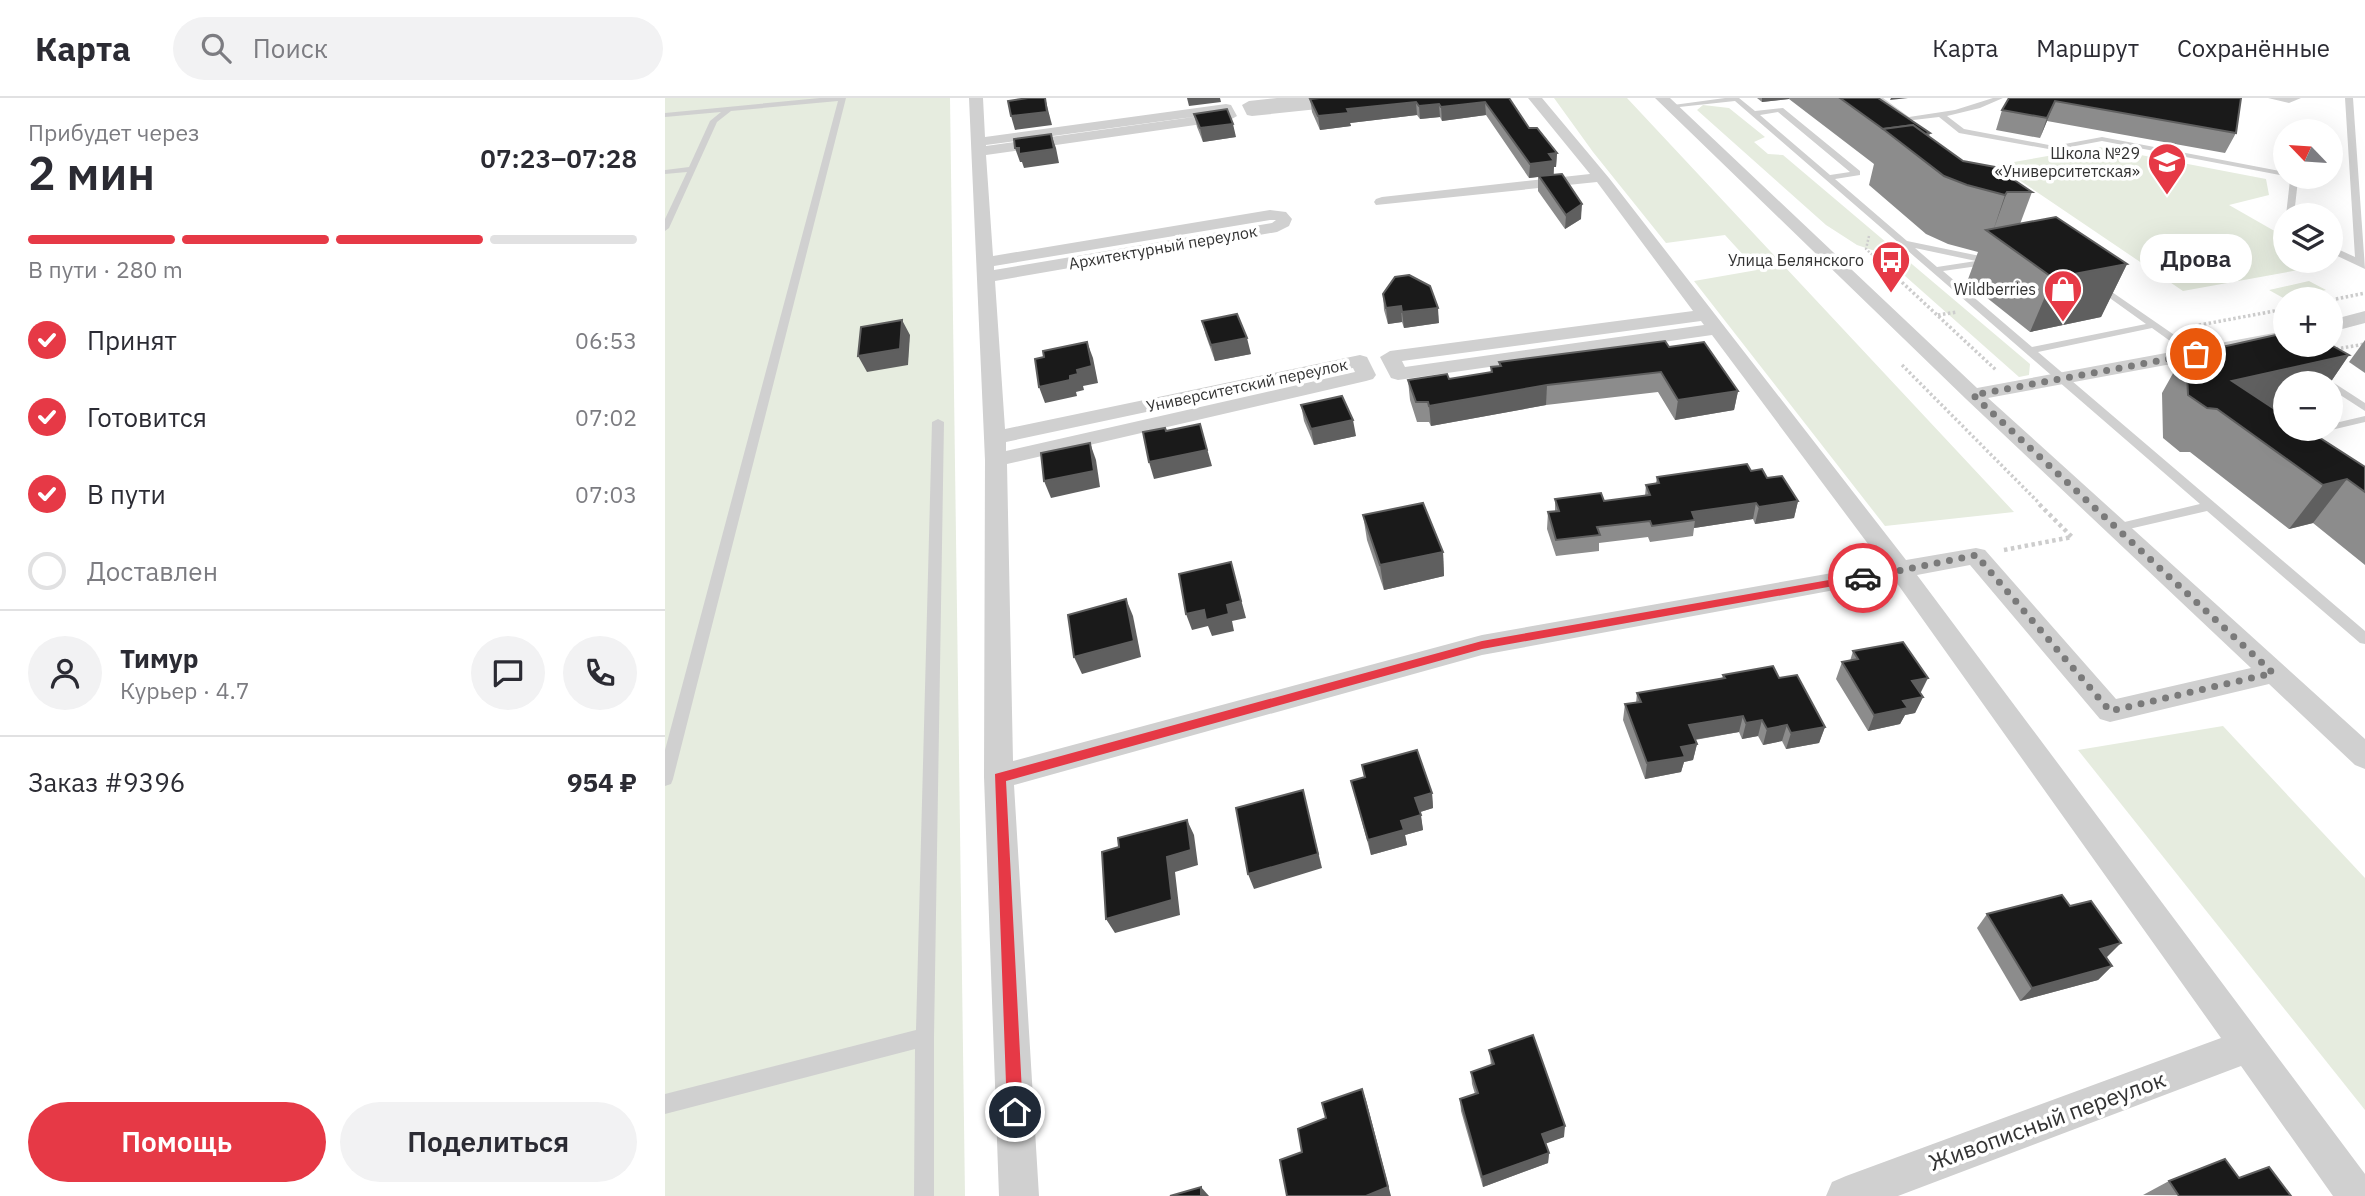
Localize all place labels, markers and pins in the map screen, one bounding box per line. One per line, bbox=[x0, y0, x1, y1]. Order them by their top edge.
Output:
school or university icon: Школа №29 «Университетская» bbox=[2146, 141, 2188, 196]
place label: Школа №29 «Университетская» bbox=[1995, 143, 2140, 181]
callout: Дрова bbox=[2140, 235, 2252, 284]
bus stop icon: Улица Белянского bbox=[1870, 239, 1912, 294]
place label: Улица Белянского bbox=[1728, 250, 1864, 270]
shop icon: Wildberries bbox=[2042, 268, 2084, 323]
place label: Wildberries bbox=[1954, 279, 2036, 299]
pin bbox=[2166, 324, 2226, 384]
pin bbox=[985, 1082, 1045, 1142]

